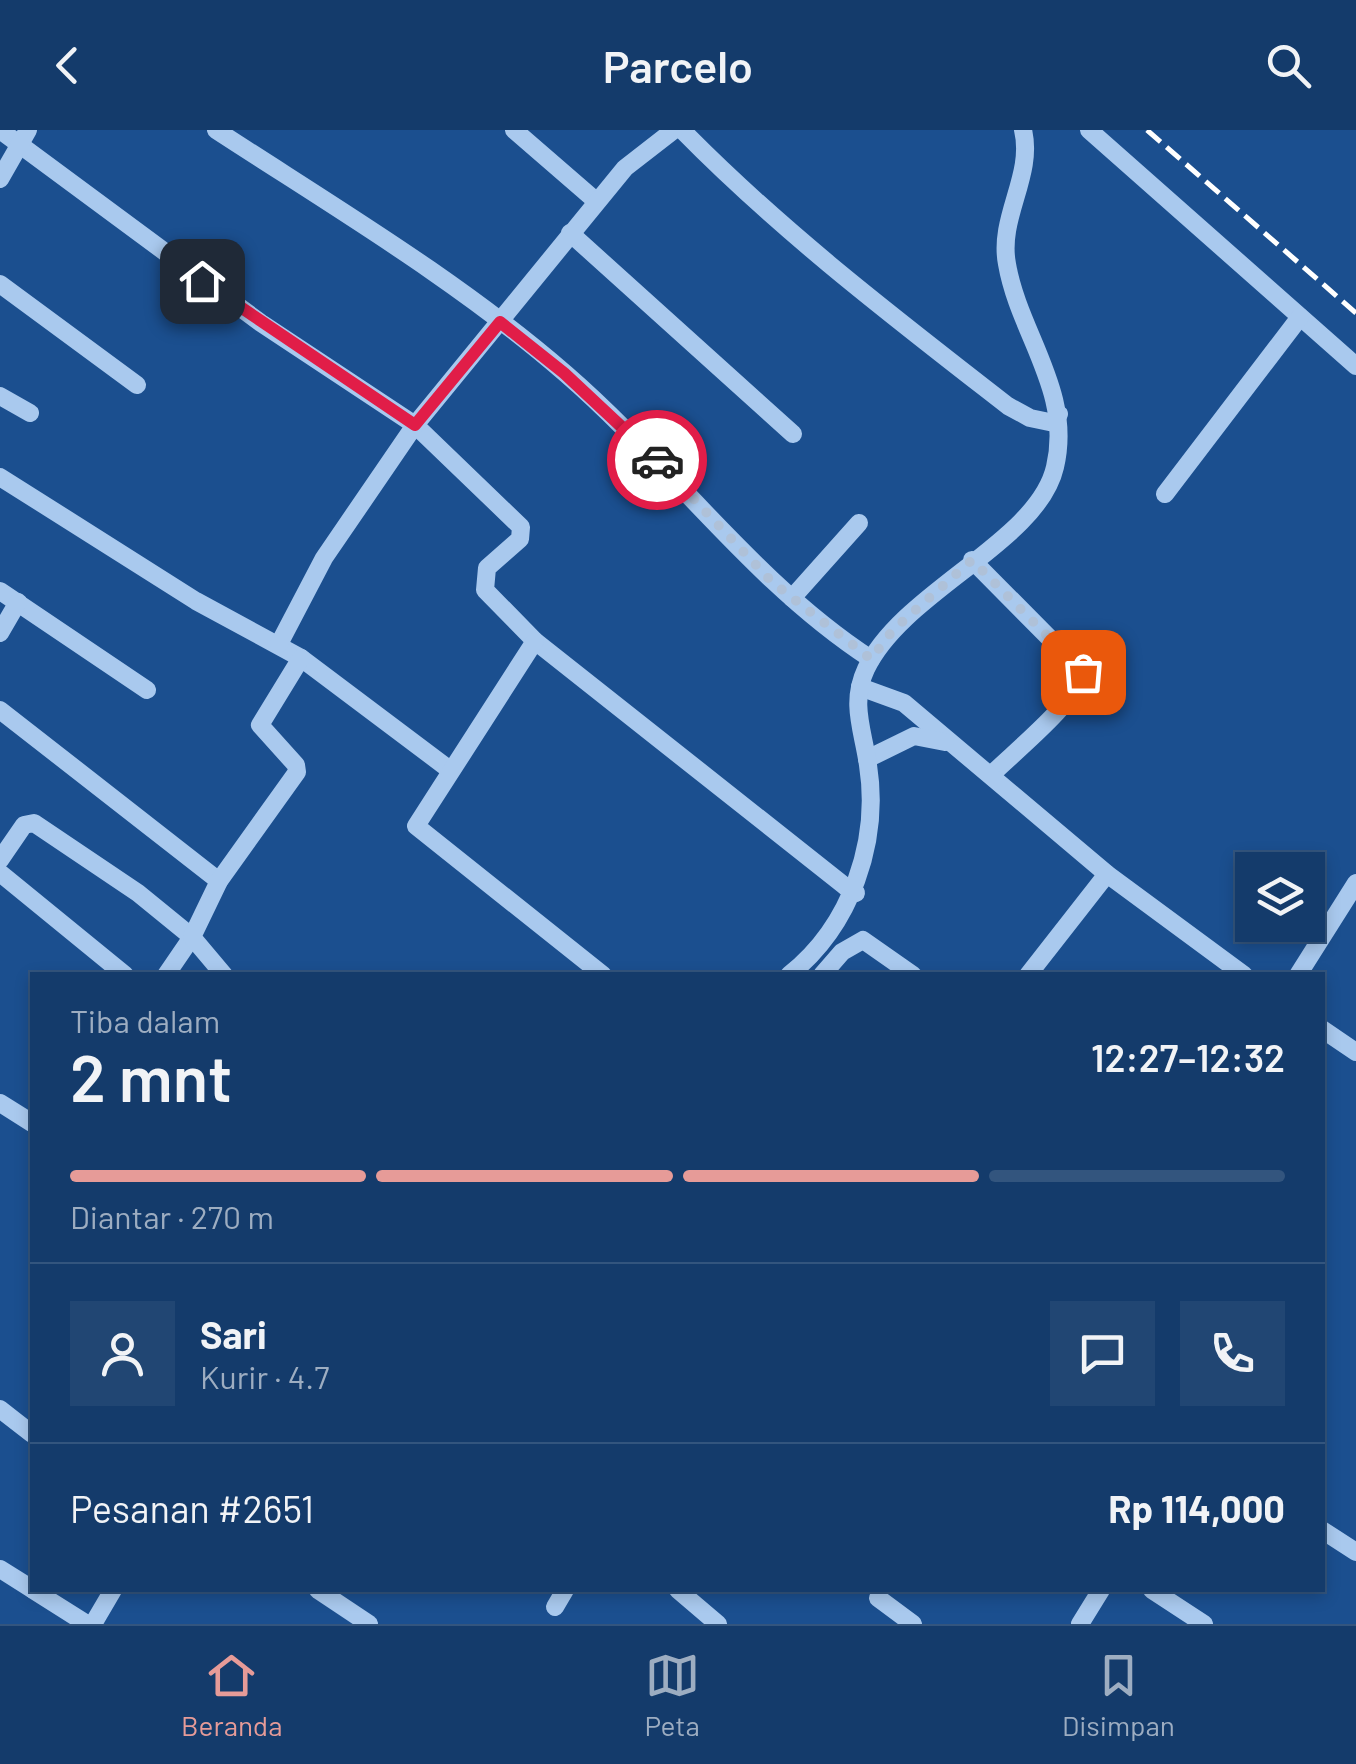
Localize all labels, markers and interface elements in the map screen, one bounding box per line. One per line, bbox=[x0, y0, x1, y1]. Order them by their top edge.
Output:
icon: back bbox=[40, 38, 95, 93]
text: Parcelo bbox=[603, 38, 753, 92]
icon: search bbox=[1261, 38, 1316, 93]
pin bbox=[160, 239, 245, 324]
icon: home bbox=[175, 254, 230, 309]
courier bbox=[607, 410, 707, 510]
icon: car bbox=[630, 433, 685, 488]
pin bbox=[1041, 630, 1126, 715]
icon: bag bbox=[1056, 645, 1111, 700]
map controls bbox=[1235, 852, 1325, 942]
button: layers bbox=[1235, 852, 1325, 942]
text: Tiba dalam bbox=[70, 1001, 220, 1039]
text: 12:27–12:32 bbox=[1091, 1034, 1285, 1080]
text: 2 mnt bbox=[70, 1037, 232, 1115]
text: Diantar · 270 m bbox=[70, 1197, 274, 1235]
button: person bbox=[70, 1301, 175, 1406]
button: chat bbox=[1050, 1301, 1155, 1406]
button: phone bbox=[1180, 1301, 1285, 1406]
text: Sari bbox=[200, 1311, 267, 1357]
text: Kurir · 4.7 bbox=[200, 1357, 329, 1395]
text: Pesanan #2651 bbox=[70, 1485, 314, 1531]
text: Rp 114,000 bbox=[1108, 1485, 1285, 1531]
tab: Beranda bbox=[181, 1648, 282, 1742]
tab: Peta bbox=[645, 1648, 700, 1742]
tab: Disimpan bbox=[1062, 1648, 1175, 1742]

